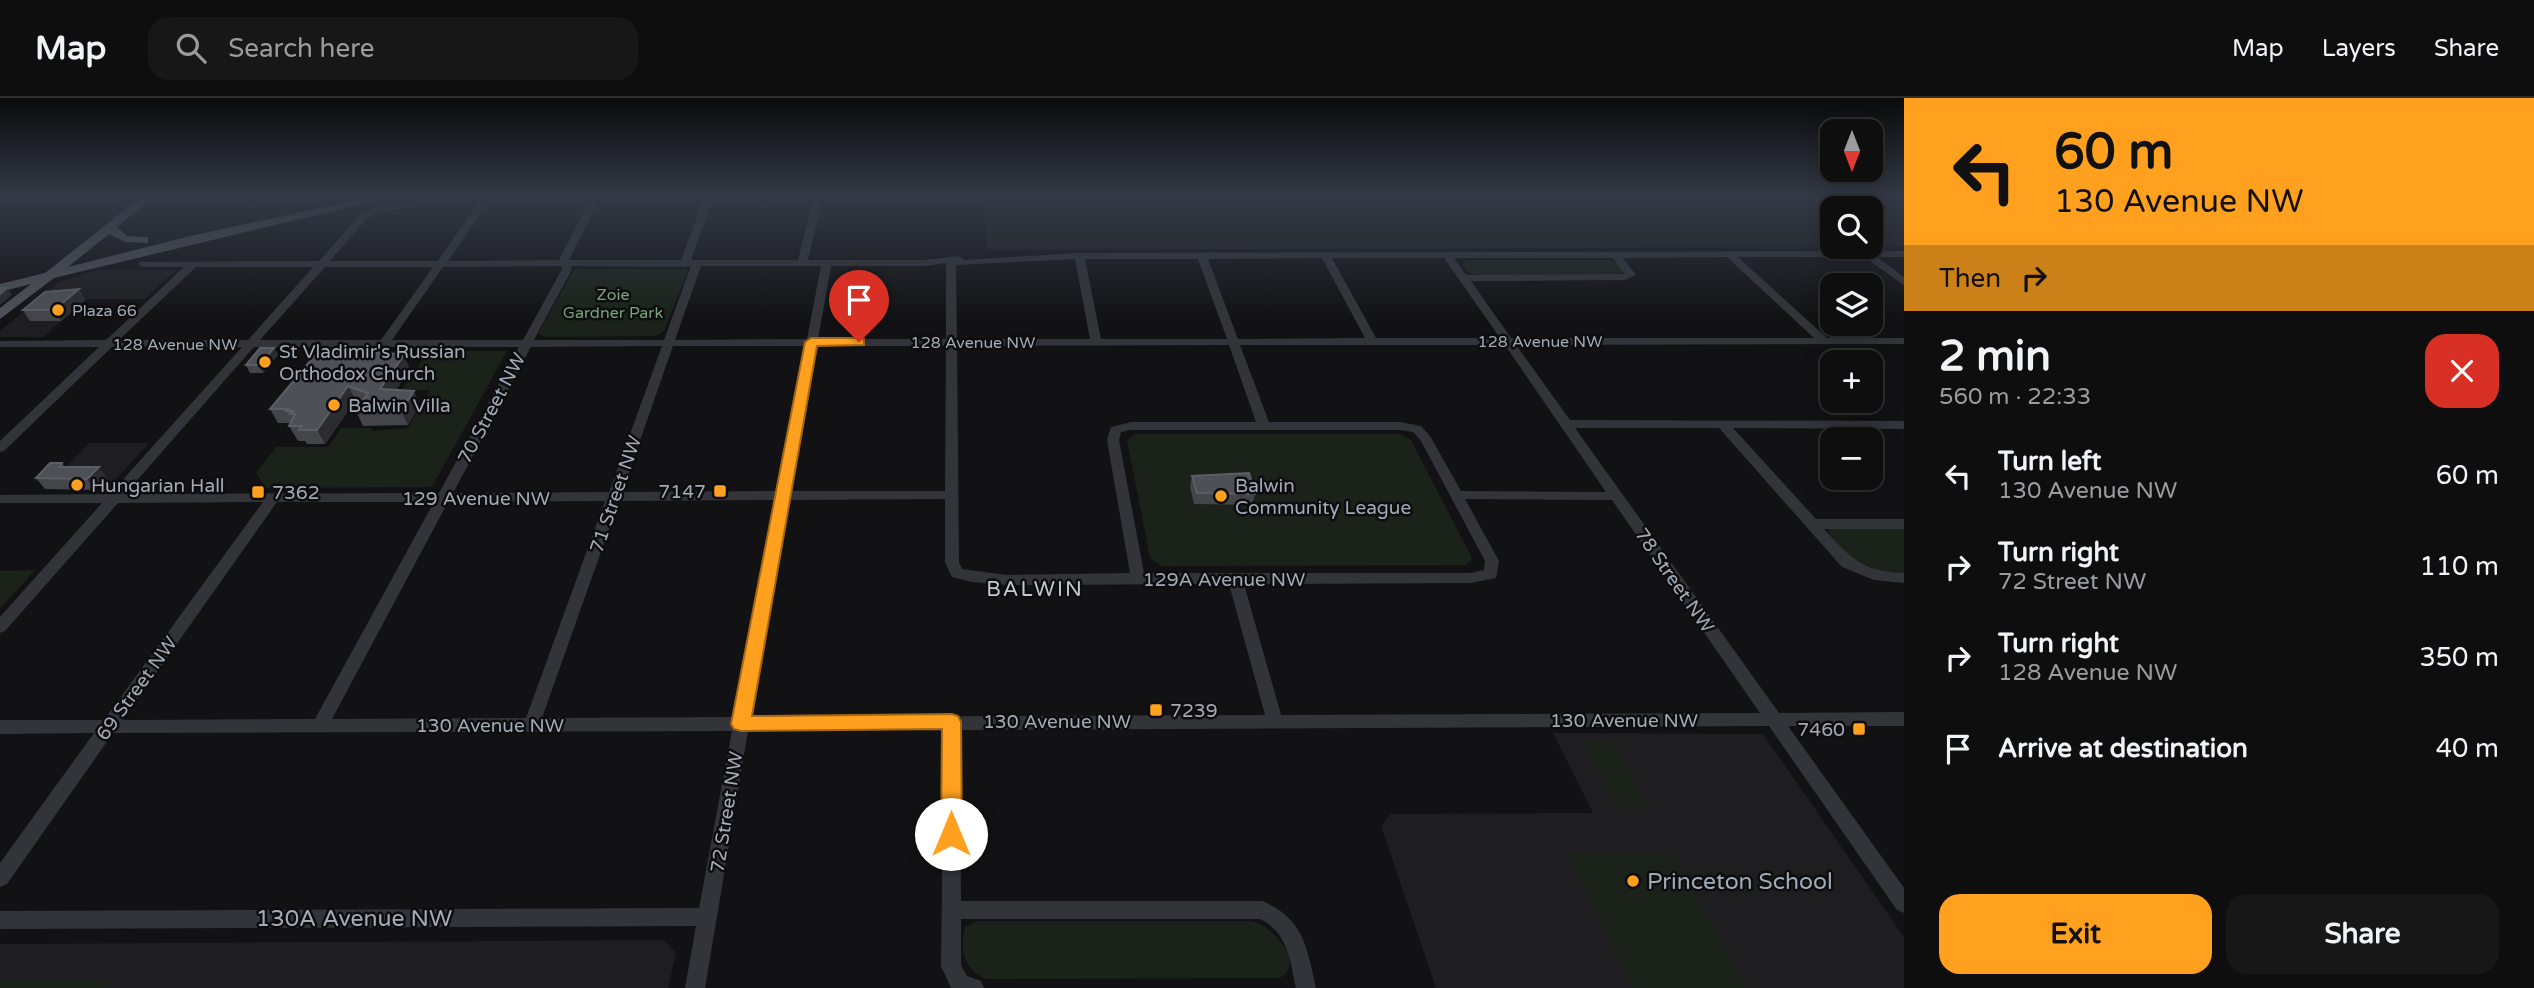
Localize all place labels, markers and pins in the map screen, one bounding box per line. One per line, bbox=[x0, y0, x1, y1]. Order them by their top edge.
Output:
pin bbox=[829, 270, 889, 342]
place label: Plaza 66 bbox=[72, 301, 137, 321]
marker: Plaza 66 bbox=[50, 302, 66, 318]
place label: St Vladimir's Russian Orthodox Church bbox=[279, 341, 466, 385]
marker: St Vladimir's Russian Orthodox Church bbox=[257, 354, 273, 370]
place label: Balwin Villa bbox=[348, 395, 451, 417]
marker: Balwin Villa bbox=[326, 397, 342, 413]
place label: Hungarian Hall bbox=[91, 475, 225, 497]
place label: Balwin Community League bbox=[1235, 475, 1411, 519]
marker: Hungarian Hall bbox=[69, 477, 85, 493]
place label: 7147 bbox=[658, 481, 706, 503]
place label: 7362 bbox=[272, 482, 320, 504]
marker: 7147 bbox=[712, 483, 728, 499]
marker: 7362 bbox=[250, 484, 266, 500]
marker: Balwin Community League bbox=[1213, 488, 1229, 504]
place label: 7239 bbox=[1170, 700, 1218, 722]
marker: 7239 bbox=[1148, 702, 1164, 718]
place label: 7460 bbox=[1797, 719, 1845, 741]
marker: 7460 bbox=[1851, 721, 1867, 737]
place label: Princeton School bbox=[1647, 868, 1833, 896]
marker: Princeton School bbox=[1625, 873, 1641, 889]

